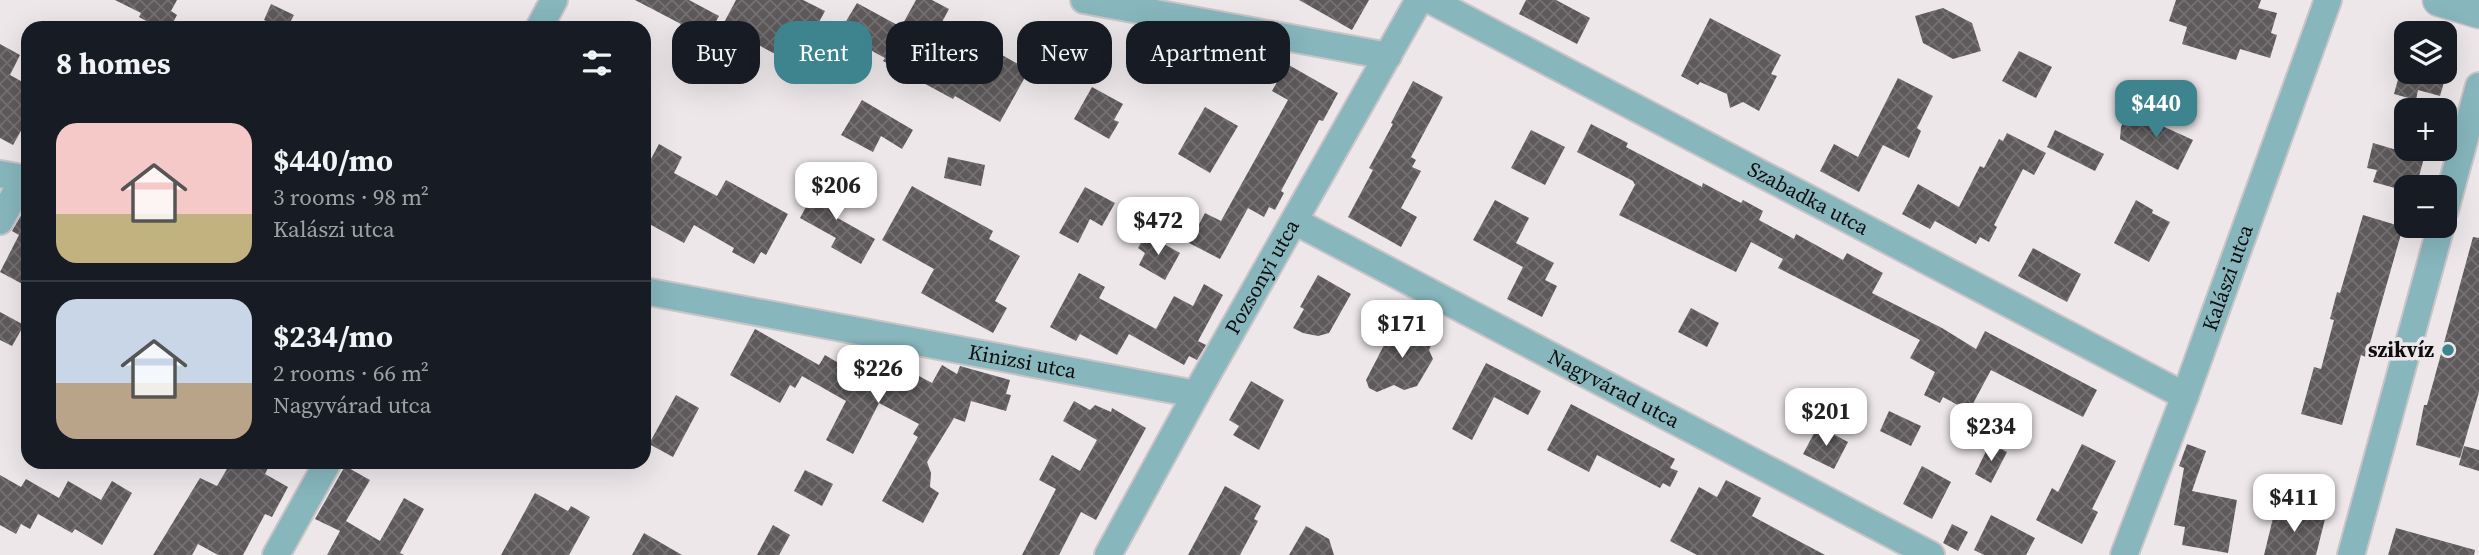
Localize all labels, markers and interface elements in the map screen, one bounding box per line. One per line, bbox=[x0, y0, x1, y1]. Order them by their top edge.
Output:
chip: Buy bbox=[672, 21, 760, 84]
chip: Rent bbox=[774, 21, 872, 84]
chip: Filters bbox=[886, 21, 1003, 84]
chip: New bbox=[1017, 21, 1112, 84]
chip: Apartment bbox=[1126, 21, 1290, 84]
map controls bbox=[2394, 21, 2457, 238]
button: layers bbox=[2394, 21, 2457, 84]
text: 8 homes bbox=[56, 43, 171, 84]
icon: filters bbox=[578, 44, 616, 82]
pin: $440 bbox=[2115, 80, 2197, 140]
text: $440 bbox=[2131, 87, 2181, 119]
button: + bbox=[2394, 98, 2457, 161]
text: $440/mo bbox=[273, 140, 393, 181]
icon: home bbox=[112, 151, 196, 235]
street label: Szabadka utca bbox=[1743, 154, 1874, 242]
pin: $206 bbox=[795, 162, 877, 222]
text: $206 bbox=[811, 169, 861, 201]
button: − bbox=[2394, 175, 2457, 238]
text: 3 rooms · 98 m² bbox=[273, 181, 429, 213]
pin: $472 bbox=[1117, 198, 1199, 257]
text: $472 bbox=[1133, 204, 1183, 236]
text: Kalászi utca bbox=[273, 213, 395, 245]
street label: Pozsonyi utca bbox=[1218, 214, 1306, 339]
street label: Kalászi utca bbox=[2195, 220, 2260, 335]
pin: $171 bbox=[1361, 300, 1443, 360]
text: $171 bbox=[1377, 307, 1427, 339]
text: $234/mo bbox=[273, 316, 393, 357]
icon: home bbox=[112, 327, 196, 411]
place label: szikvíz bbox=[2368, 335, 2434, 364]
street label: Kinizsi utca bbox=[966, 337, 1079, 385]
street label: Nagyvárad utca bbox=[1543, 342, 1685, 435]
marker: szikvíz bbox=[2440, 342, 2456, 358]
pin: $226 bbox=[837, 346, 919, 405]
text: $226 bbox=[853, 352, 903, 384]
text: 2 rooms · 66 m² bbox=[273, 357, 429, 389]
pin: $201 bbox=[1785, 388, 1867, 448]
text: Nagyvárad utca bbox=[273, 389, 432, 421]
text: $201 bbox=[1801, 395, 1851, 427]
pin: $234 bbox=[1950, 404, 2032, 463]
text: $234 bbox=[1966, 410, 2016, 442]
pin: $411 bbox=[2253, 475, 2335, 534]
text: $411 bbox=[2269, 481, 2319, 513]

